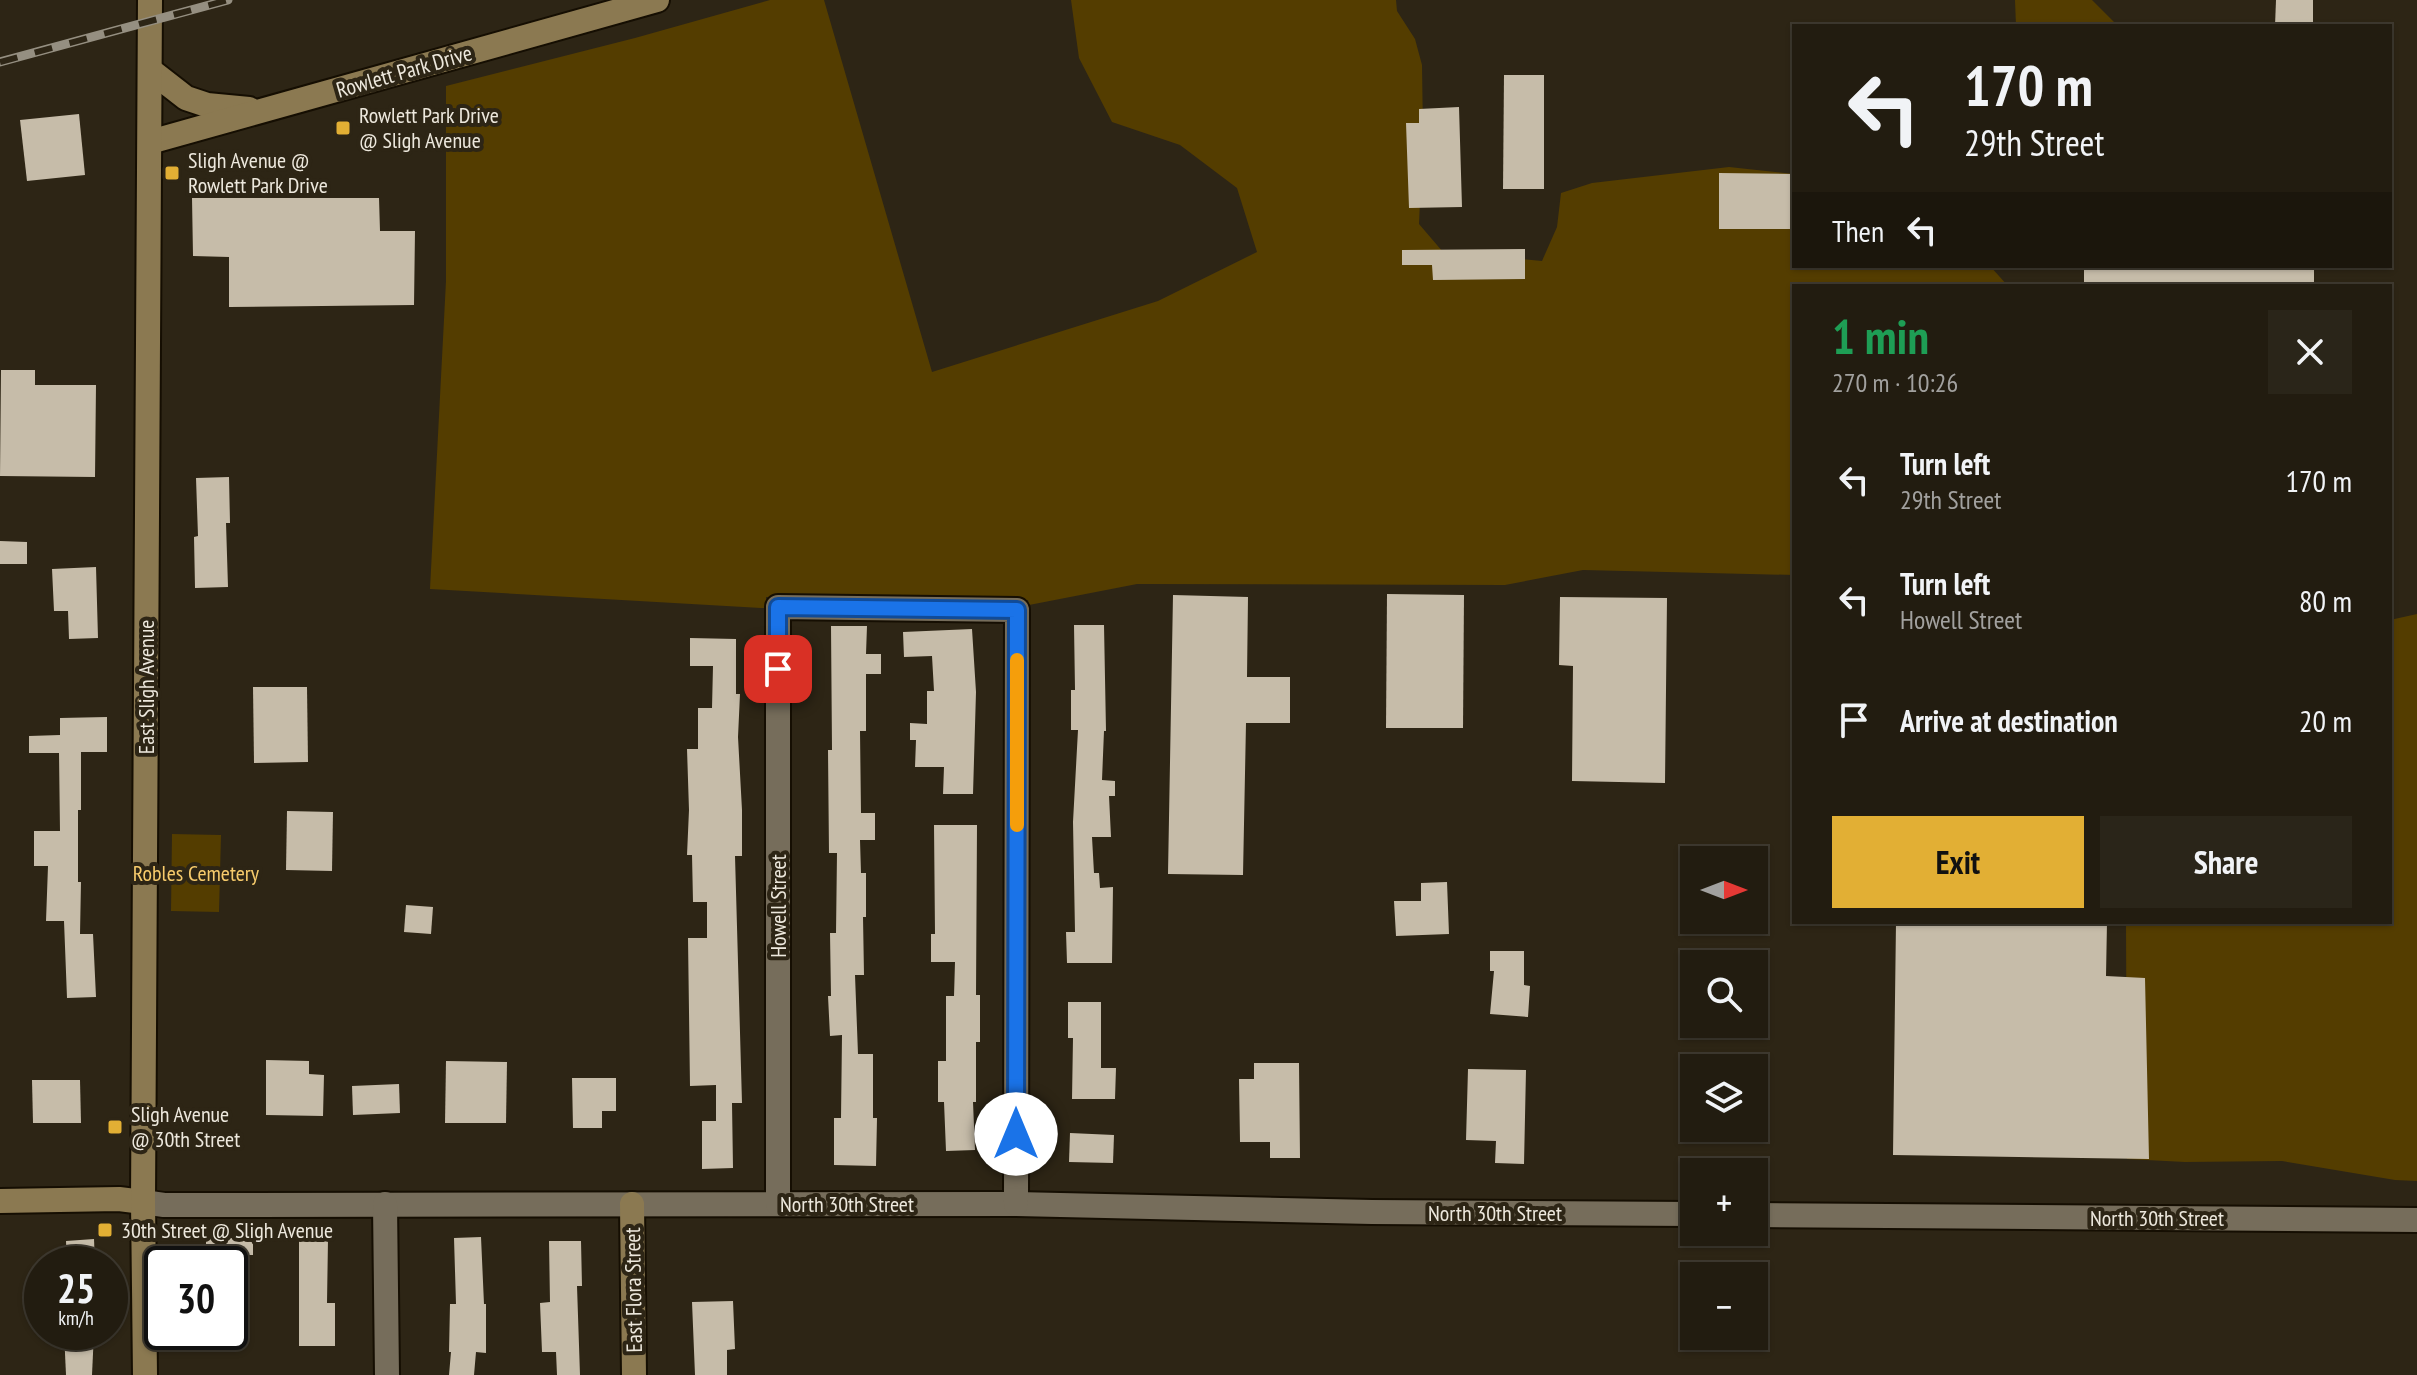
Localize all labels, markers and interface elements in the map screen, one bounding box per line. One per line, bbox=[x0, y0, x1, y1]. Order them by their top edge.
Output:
street label: Rowlett Park Drive bbox=[333, 38, 475, 104]
text: 170 m bbox=[1964, 49, 2093, 121]
icon: left bbox=[1832, 56, 1936, 160]
place label: Rowlett Park Drive @ Sligh Avenue bbox=[359, 101, 499, 154]
marker: Rowlett Park Drive @ Sligh Avenue bbox=[334, 119, 352, 137]
text: 29th Street bbox=[1964, 119, 2104, 166]
place label: Sligh Avenue @ Rowlett Park Drive bbox=[188, 146, 328, 199]
marker: Sligh Avenue @ Rowlett Park Drive bbox=[163, 164, 181, 182]
icon: left bbox=[1900, 208, 1944, 252]
text: Then bbox=[1832, 211, 1884, 250]
text: 1 min bbox=[1832, 305, 1929, 367]
button: close bbox=[2268, 310, 2352, 394]
text: 270 m · 10:26 bbox=[1832, 366, 1958, 399]
text: Turn left bbox=[1900, 444, 1990, 483]
icon: left bbox=[1832, 458, 1876, 502]
text: 170 m bbox=[2286, 461, 2352, 500]
text: 29th Street bbox=[1900, 483, 2001, 516]
text: Turn left bbox=[1900, 564, 1990, 603]
icon: left bbox=[1832, 578, 1876, 622]
text: 80 m bbox=[2299, 581, 2352, 620]
text: Howell Street bbox=[1900, 603, 2022, 636]
street label: East Sligh Avenue bbox=[132, 620, 160, 754]
pin bbox=[744, 635, 812, 703]
icon: arrive bbox=[756, 647, 800, 691]
icon: arrive bbox=[1832, 698, 1876, 742]
text: Arrive at destination bbox=[1900, 701, 2118, 740]
text: 20 m bbox=[2299, 701, 2352, 740]
button: Exit bbox=[1832, 816, 2084, 908]
button: Share bbox=[2100, 816, 2352, 908]
north arrow bbox=[1680, 846, 1768, 934]
map controls bbox=[1680, 846, 1768, 1350]
street label: Howell Street bbox=[764, 854, 792, 958]
park label: Robles Cemetery bbox=[133, 859, 260, 887]
button: search bbox=[1680, 950, 1768, 1038]
button: layers bbox=[1680, 1054, 1768, 1142]
position arrow bbox=[974, 1092, 1058, 1176]
place label: Sligh Avenue @ 30th Street bbox=[131, 1100, 240, 1153]
marker: Sligh Avenue @ 30th Street bbox=[106, 1118, 124, 1136]
button: + bbox=[1680, 1158, 1768, 1246]
street label: North 30th Street bbox=[780, 1190, 914, 1218]
street label: North 30th Street bbox=[1428, 1199, 1562, 1227]
street label: North 30th Street bbox=[2090, 1204, 2224, 1232]
place label: 30th Street @ Sligh Avenue bbox=[121, 1216, 333, 1244]
marker: 30th Street @ Sligh Avenue bbox=[96, 1221, 114, 1239]
street label: East Flora Street bbox=[618, 1227, 648, 1353]
speed limit sign: 30 bbox=[144, 1246, 248, 1350]
text: 25 bbox=[57, 1262, 95, 1314]
button: − bbox=[1680, 1262, 1768, 1350]
text: km/h bbox=[58, 1305, 94, 1331]

